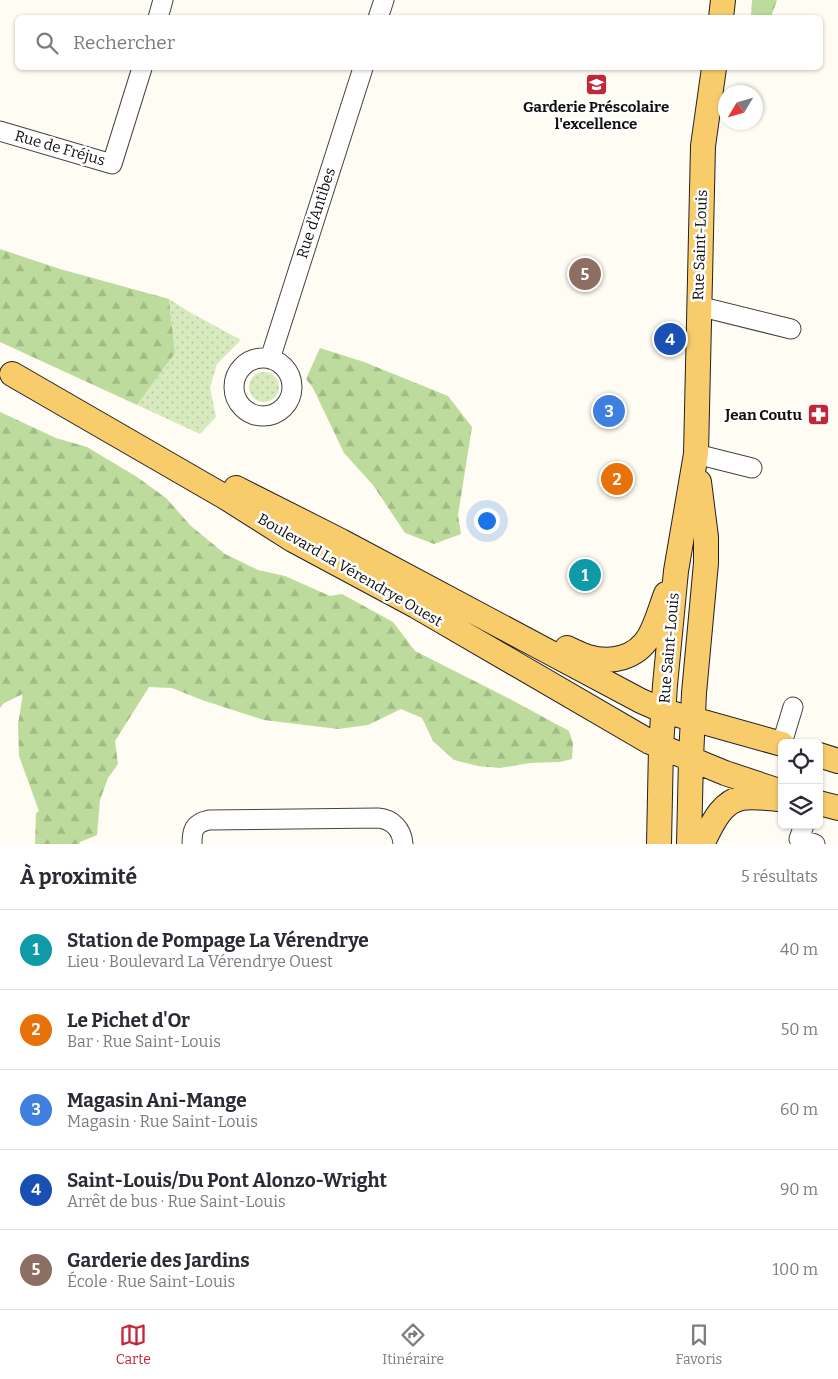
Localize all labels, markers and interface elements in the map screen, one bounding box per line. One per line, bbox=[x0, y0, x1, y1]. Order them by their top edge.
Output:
search box bbox=[15, 15, 823, 70]
icon: search bbox=[33, 29, 61, 57]
text: Rechercher bbox=[73, 31, 175, 54]
school or university icon: Garderie Préscolaire l'excellence bbox=[584, 72, 608, 96]
north arrow bbox=[718, 85, 763, 130]
place label: Garderie Préscolaire l'excellence bbox=[523, 98, 669, 133]
street label: Rue de Fréjus bbox=[13, 127, 107, 169]
street label: Rue d'Antibes bbox=[293, 165, 339, 261]
street label: Rue Saint-Louis bbox=[689, 189, 711, 301]
pin: 5 bbox=[569, 255, 601, 293]
pin: 4 bbox=[654, 320, 686, 358]
pin: 3 bbox=[593, 392, 625, 430]
pharmacy icon: Jean Coutu bbox=[806, 403, 830, 427]
place label: Jean Coutu bbox=[724, 406, 803, 424]
pin: 2 bbox=[601, 460, 633, 498]
your location bbox=[474, 508, 500, 534]
street label: Boulevard La Vérendrye Ouest bbox=[255, 510, 446, 631]
pin: 1 bbox=[569, 556, 601, 594]
street label: Rue Saint-Louis bbox=[655, 592, 683, 704]
map controls bbox=[778, 739, 823, 829]
button: locate bbox=[778, 739, 823, 784]
button: layers bbox=[778, 784, 823, 829]
text: À proximité bbox=[20, 864, 137, 890]
text: 5 résultats bbox=[741, 867, 818, 886]
text: Station de Pompage La Vérendrye bbox=[67, 929, 369, 952]
text: 1 bbox=[33, 940, 39, 959]
text: 40 m bbox=[780, 940, 818, 959]
text: Lieu · Boulevard La Vérendrye Ouest bbox=[67, 952, 333, 971]
text: Le Pichet d'Or bbox=[67, 1009, 190, 1032]
text: 2 bbox=[31, 1020, 41, 1039]
text: 50 m bbox=[781, 1020, 818, 1039]
text: Bar · Rue Saint-Louis bbox=[67, 1032, 221, 1051]
text: Magasin Ani-Mange bbox=[67, 1089, 247, 1112]
text: 3 bbox=[31, 1100, 41, 1119]
text: 60 m bbox=[780, 1100, 818, 1119]
text: Magasin · Rue Saint-Louis bbox=[67, 1112, 258, 1131]
text: Saint-Louis/Du Pont Alonzo-Wright bbox=[67, 1169, 387, 1192]
text: 4 bbox=[31, 1180, 41, 1199]
text: 90 m bbox=[780, 1180, 818, 1199]
text: Arrêt de bus · Rue Saint-Louis bbox=[67, 1192, 286, 1211]
text: Garderie des Jardins bbox=[67, 1249, 250, 1272]
text: 5 bbox=[32, 1260, 40, 1279]
text: 100 m bbox=[773, 1260, 818, 1279]
text: École · Rue Saint-Louis bbox=[67, 1272, 235, 1291]
tab: Carte bbox=[116, 1321, 151, 1368]
tab: Itinéraire bbox=[382, 1321, 444, 1368]
tab: Favoris bbox=[675, 1321, 722, 1368]

